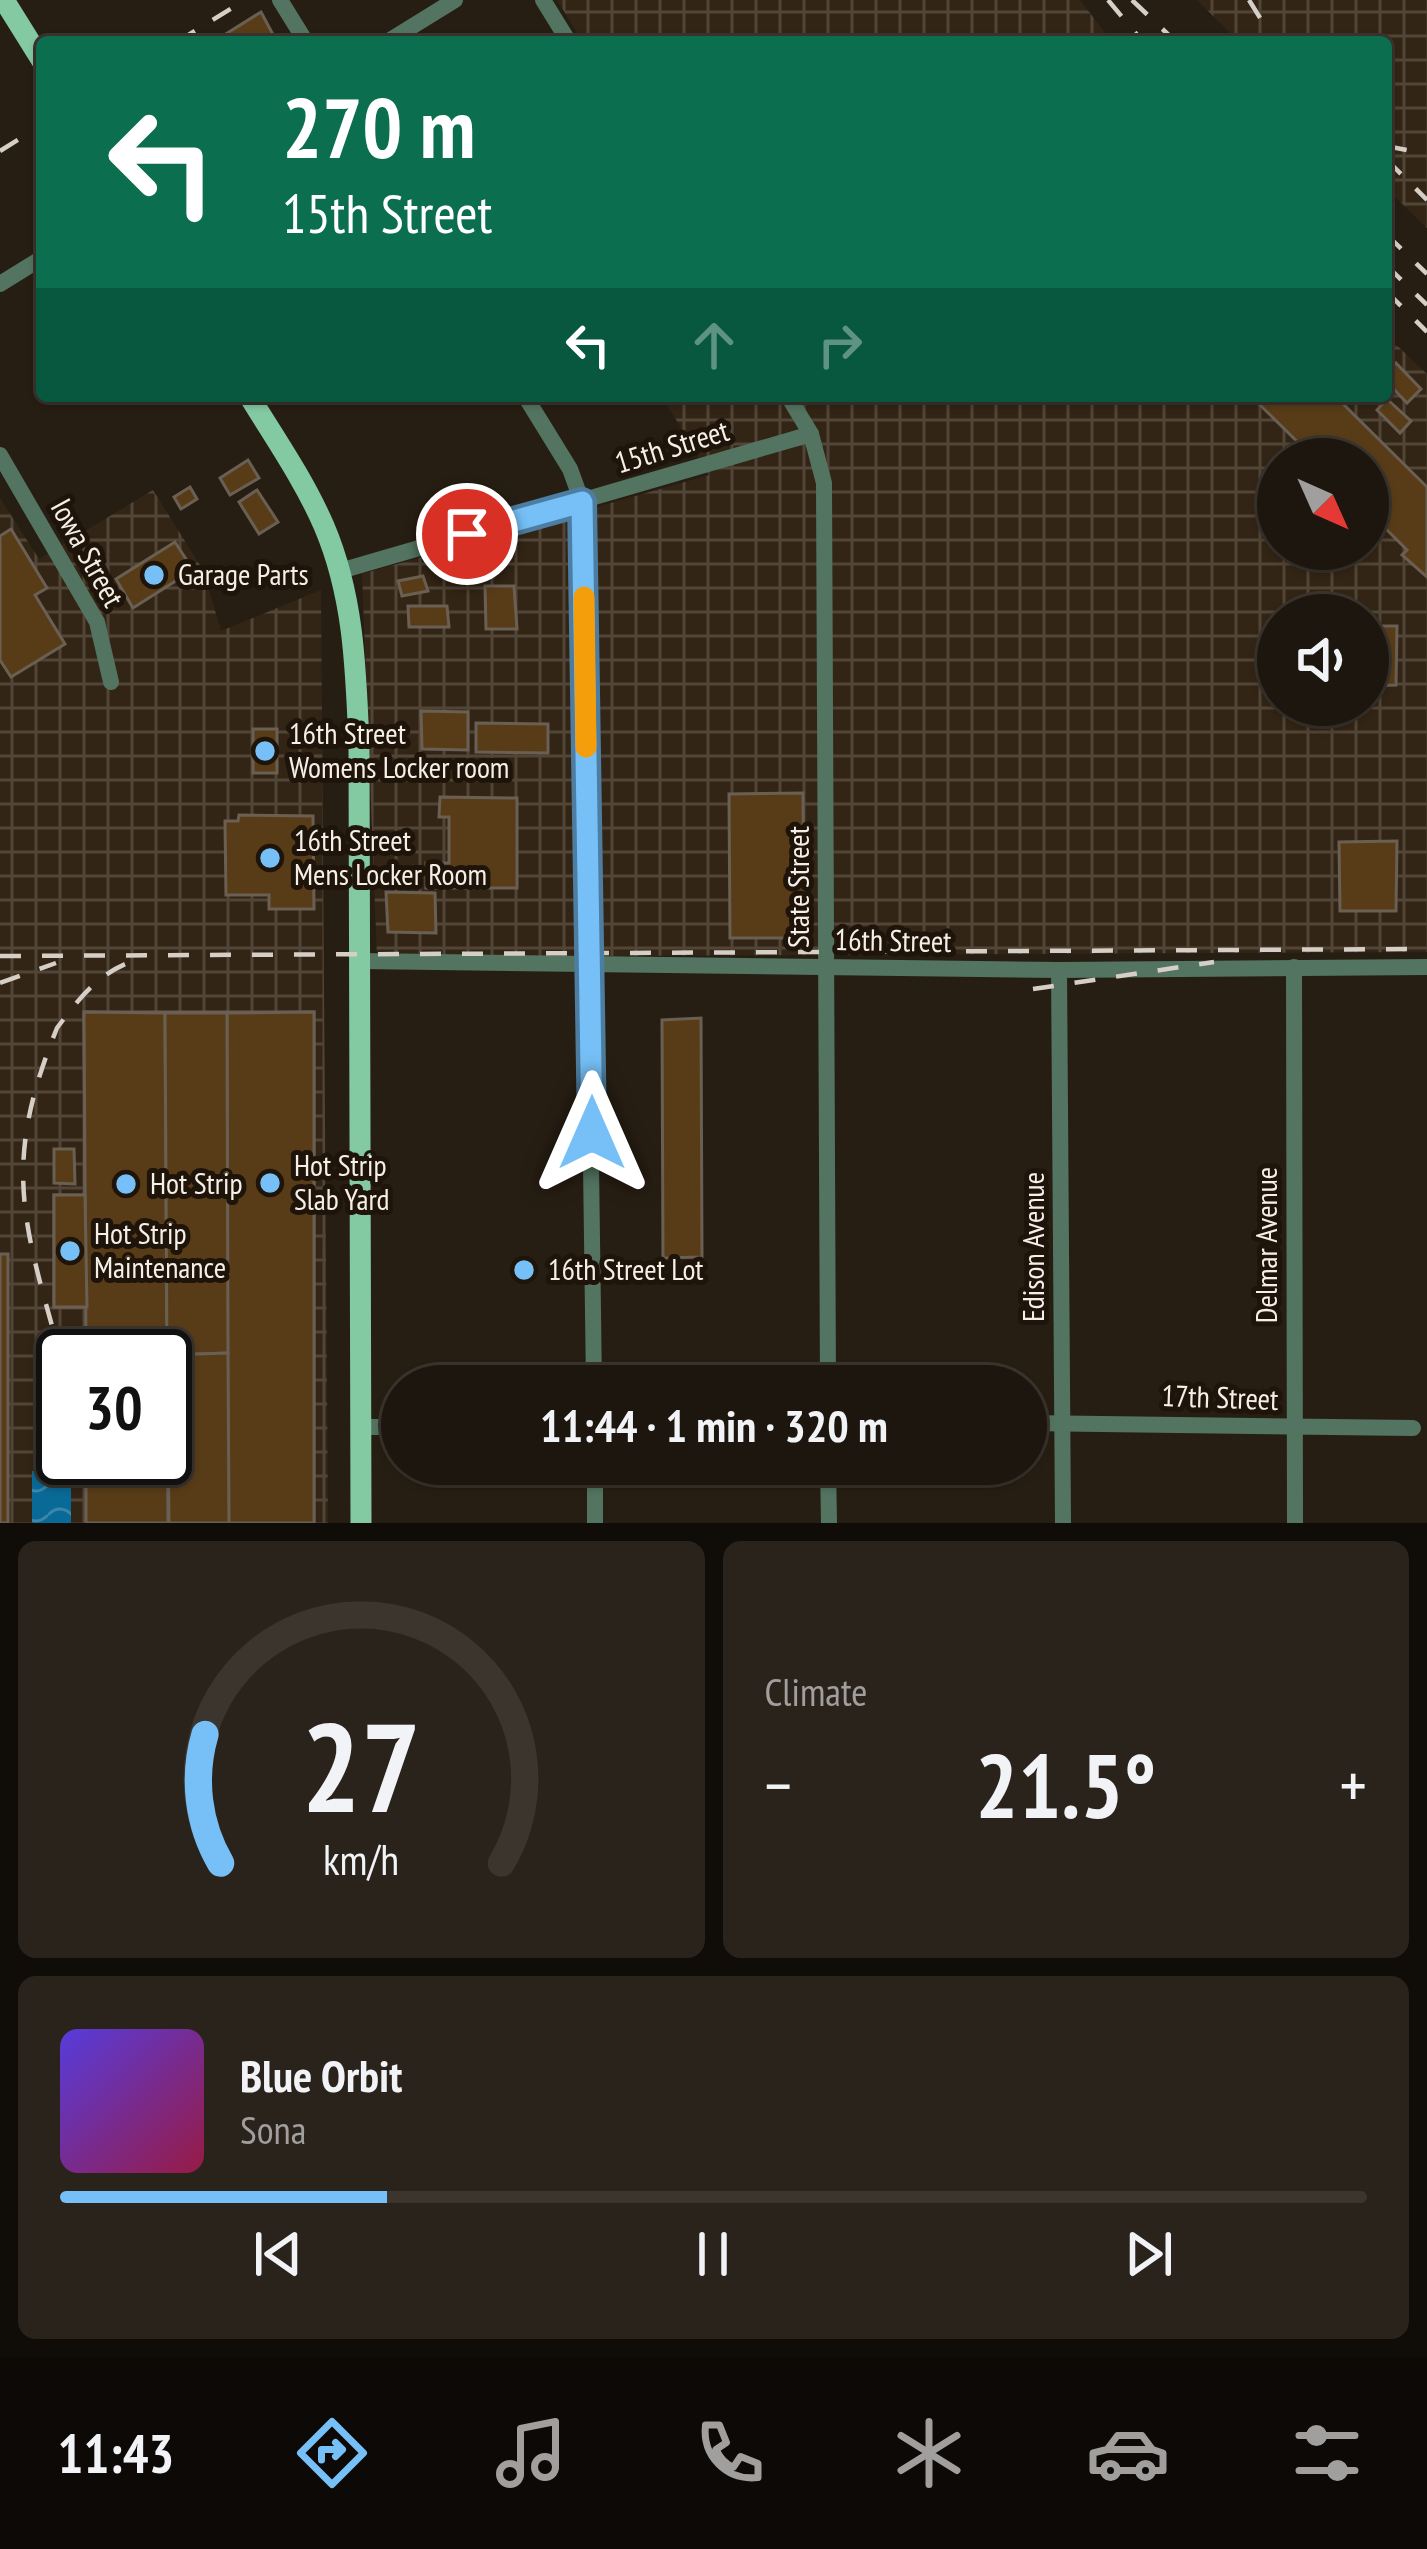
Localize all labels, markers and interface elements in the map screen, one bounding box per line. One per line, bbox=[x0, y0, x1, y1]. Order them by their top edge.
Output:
text: 270 m bbox=[282, 72, 475, 181]
icon: left bbox=[84, 84, 240, 240]
text: 15th Street bbox=[282, 178, 492, 248]
icon: left bbox=[555, 312, 621, 378]
icon: ahead bbox=[681, 312, 747, 378]
icon: right bbox=[807, 312, 873, 378]
street label: 15th Street bbox=[610, 410, 734, 481]
north arrow bbox=[1257, 438, 1389, 570]
map controls bbox=[1257, 438, 1389, 726]
pin bbox=[416, 483, 518, 585]
street label: Iowa Street bbox=[43, 491, 134, 614]
icon: arrive bbox=[434, 501, 500, 567]
place label: Garage Parts bbox=[178, 554, 309, 593]
marker: Garage Parts bbox=[141, 562, 167, 588]
button: sound bbox=[1257, 594, 1389, 726]
place label: 16th Street Womens Locker room bbox=[289, 713, 509, 786]
marker: 16th Street Womens Locker room bbox=[252, 738, 278, 764]
place label: 16th Street Mens Locker Room bbox=[294, 820, 487, 893]
street label: State Street bbox=[778, 825, 817, 948]
marker: 16th Street Mens Locker Room bbox=[257, 845, 283, 871]
street label: 16th Street bbox=[834, 919, 953, 960]
position arrow bbox=[529, 1070, 655, 1196]
place label: Hot Strip Slab Yard bbox=[294, 1145, 390, 1218]
place label: Hot Strip bbox=[150, 1163, 243, 1202]
street label: Delmar Avenue bbox=[1246, 1167, 1285, 1323]
marker: Hot Strip Slab Yard bbox=[257, 1170, 283, 1196]
marker: Hot Strip bbox=[113, 1171, 139, 1197]
street label: Edison Avenue bbox=[1013, 1172, 1052, 1322]
place label: Hot Strip Maintenance bbox=[94, 1213, 226, 1286]
marker: Hot Strip Maintenance bbox=[57, 1238, 83, 1264]
place label: 16th Street Lot bbox=[548, 1249, 704, 1288]
marker: 16th Street Lot bbox=[511, 1257, 537, 1283]
speed limit sign: 30 bbox=[36, 1329, 192, 1485]
street label: 17th Street bbox=[1161, 1375, 1280, 1418]
text: 11:44 · 1 min · 320 m bbox=[540, 1396, 888, 1454]
text: Climate bbox=[765, 1666, 867, 1717]
text: 27 bbox=[302, 1685, 421, 1846]
text: 21.5° bbox=[975, 1726, 1156, 1843]
text: − bbox=[765, 1742, 792, 1827]
text: + bbox=[1340, 1742, 1367, 1827]
text: km/h bbox=[323, 1830, 399, 1886]
text: Blue Orbit bbox=[240, 2046, 402, 2104]
text: Sona bbox=[240, 2104, 306, 2155]
icon: previous bbox=[245, 2221, 311, 2287]
icon: pause bbox=[680, 2221, 746, 2287]
icon: next bbox=[1116, 2221, 1182, 2287]
icon: directions bbox=[290, 2411, 374, 2495]
icon: music bbox=[489, 2411, 573, 2495]
icon: phone bbox=[688, 2411, 772, 2495]
icon: climate bbox=[887, 2411, 971, 2495]
icon: car bbox=[1086, 2411, 1170, 2495]
icon: filters bbox=[1285, 2411, 1369, 2495]
text: 11:43 bbox=[58, 2418, 174, 2488]

